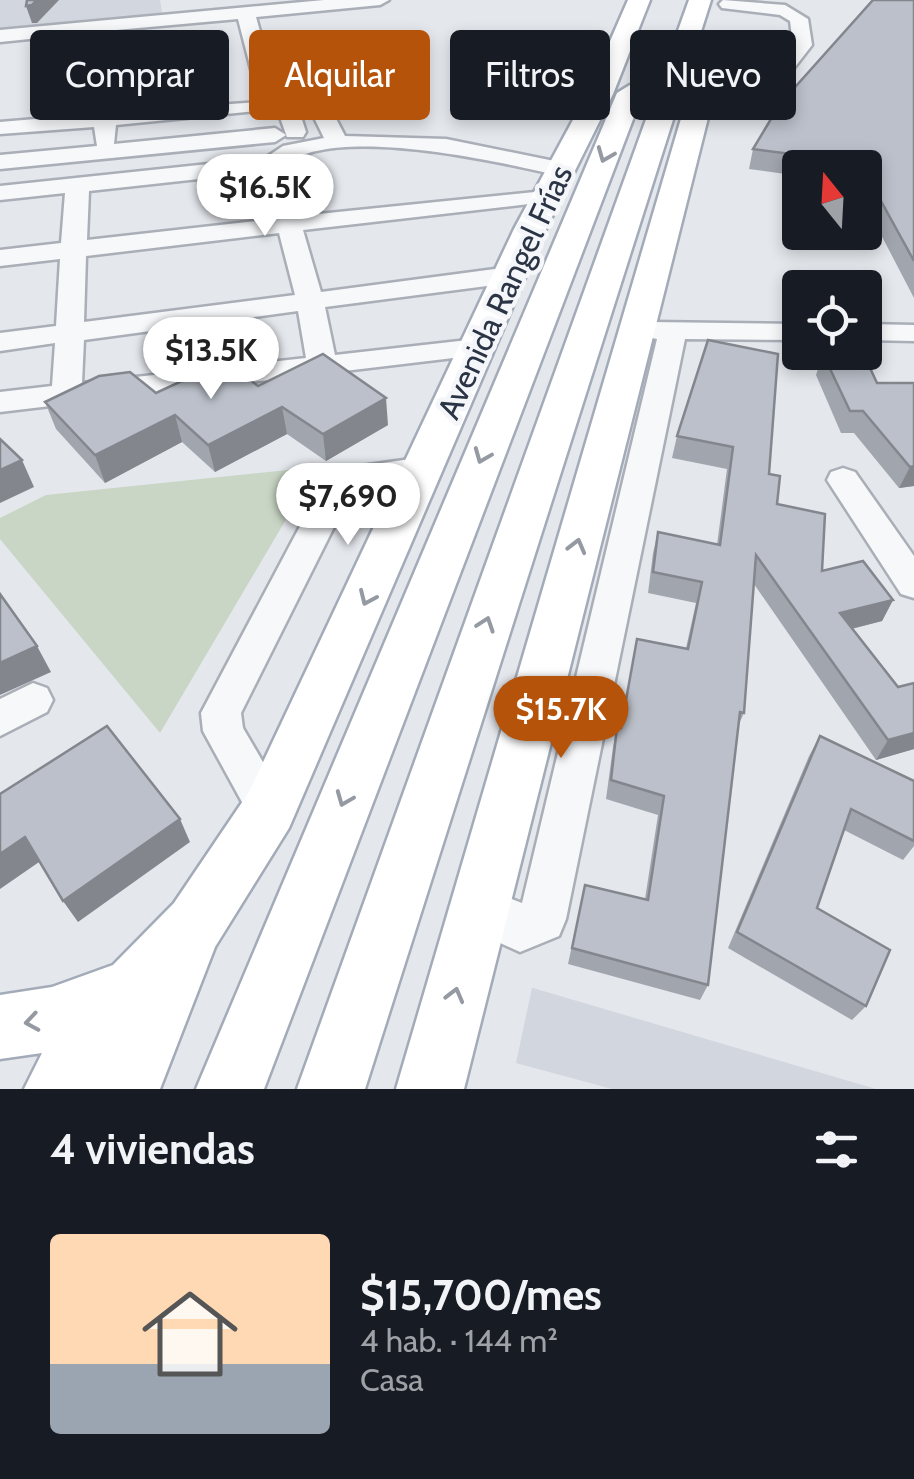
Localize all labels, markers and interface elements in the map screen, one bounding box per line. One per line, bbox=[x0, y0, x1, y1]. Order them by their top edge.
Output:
chip: Comprar bbox=[30, 30, 229, 120]
chip: Alquilar bbox=[249, 30, 430, 120]
chip: Filtros bbox=[450, 30, 610, 120]
chip: Nuevo bbox=[630, 30, 796, 120]
one-way arrow bbox=[596, 145, 616, 163]
north arrow bbox=[782, 150, 882, 250]
map controls bbox=[782, 150, 882, 370]
pin: $16.5K bbox=[184, 154, 346, 239]
street label: Avenida Rangel Frías bbox=[429, 159, 580, 425]
text: $16.5K bbox=[219, 167, 311, 206]
button: locate bbox=[782, 270, 882, 370]
pin: $13.5K bbox=[130, 317, 292, 402]
text: $13.5K bbox=[165, 330, 257, 369]
one-way arrow bbox=[474, 446, 494, 464]
pin: $7,690 bbox=[267, 463, 429, 548]
text: $7,690 bbox=[298, 476, 398, 515]
one-way arrow bbox=[565, 538, 586, 555]
one-way arrow bbox=[359, 588, 379, 606]
one-way arrow bbox=[475, 616, 495, 633]
pin: $15.7K bbox=[480, 676, 642, 761]
text: $15.7K bbox=[515, 689, 607, 728]
one-way arrow bbox=[336, 789, 356, 806]
one-way arrow bbox=[443, 987, 464, 1004]
one-way arrow bbox=[24, 1011, 41, 1032]
icon: filters bbox=[809, 1122, 864, 1177]
text: 4 viviendas bbox=[50, 1123, 255, 1175]
text: $15,700/mes bbox=[360, 1269, 602, 1321]
icon: home bbox=[130, 1274, 250, 1394]
text: 4 hab. · 144 m² bbox=[360, 1321, 558, 1360]
text: Casa bbox=[360, 1360, 424, 1399]

